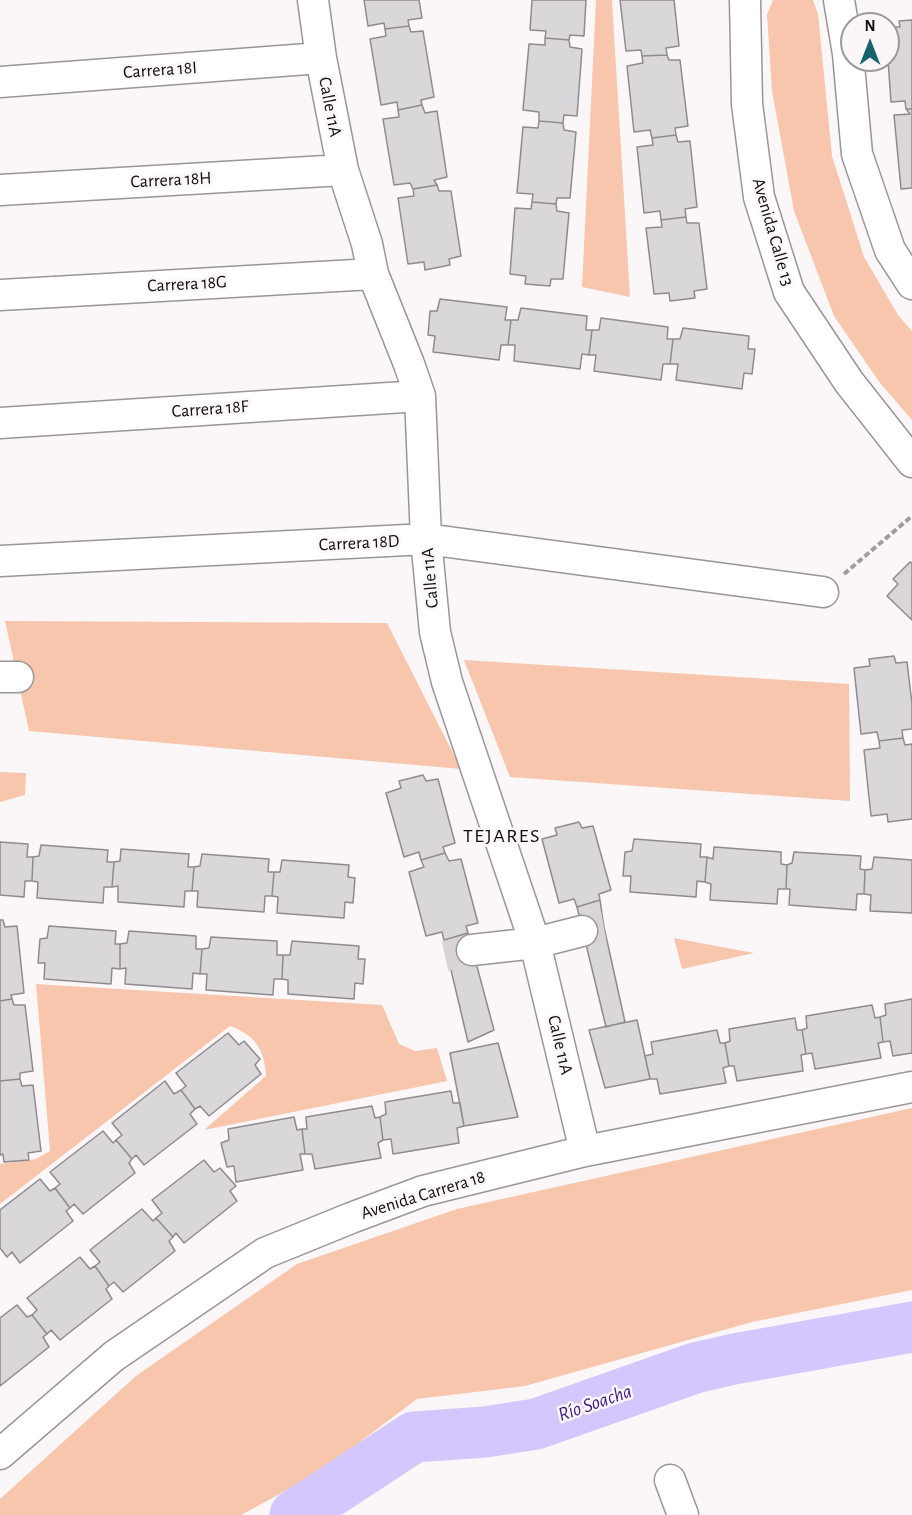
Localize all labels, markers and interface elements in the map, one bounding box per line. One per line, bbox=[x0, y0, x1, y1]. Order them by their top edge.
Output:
north arrow bbox=[840, 12, 900, 72]
text: N bbox=[864, 18, 876, 34]
street label: Carrera 18I bbox=[122, 57, 198, 83]
street label: Calle 11A bbox=[314, 75, 346, 139]
street label: Carrera 18H bbox=[130, 167, 212, 193]
street label: Avenida Calle 13 bbox=[747, 175, 799, 289]
street label: Carrera 18G bbox=[147, 271, 227, 297]
street label: Carrera 18F bbox=[171, 396, 249, 422]
street label: Carrera 18D bbox=[318, 530, 400, 556]
street label: Calle 11A bbox=[417, 547, 443, 609]
district label: TEJARES bbox=[463, 824, 541, 848]
street label: Calle 11A bbox=[543, 1013, 577, 1077]
street label: Avenida Carrera 18 bbox=[358, 1166, 488, 1224]
water label: Río Soacha bbox=[555, 1379, 635, 1427]

